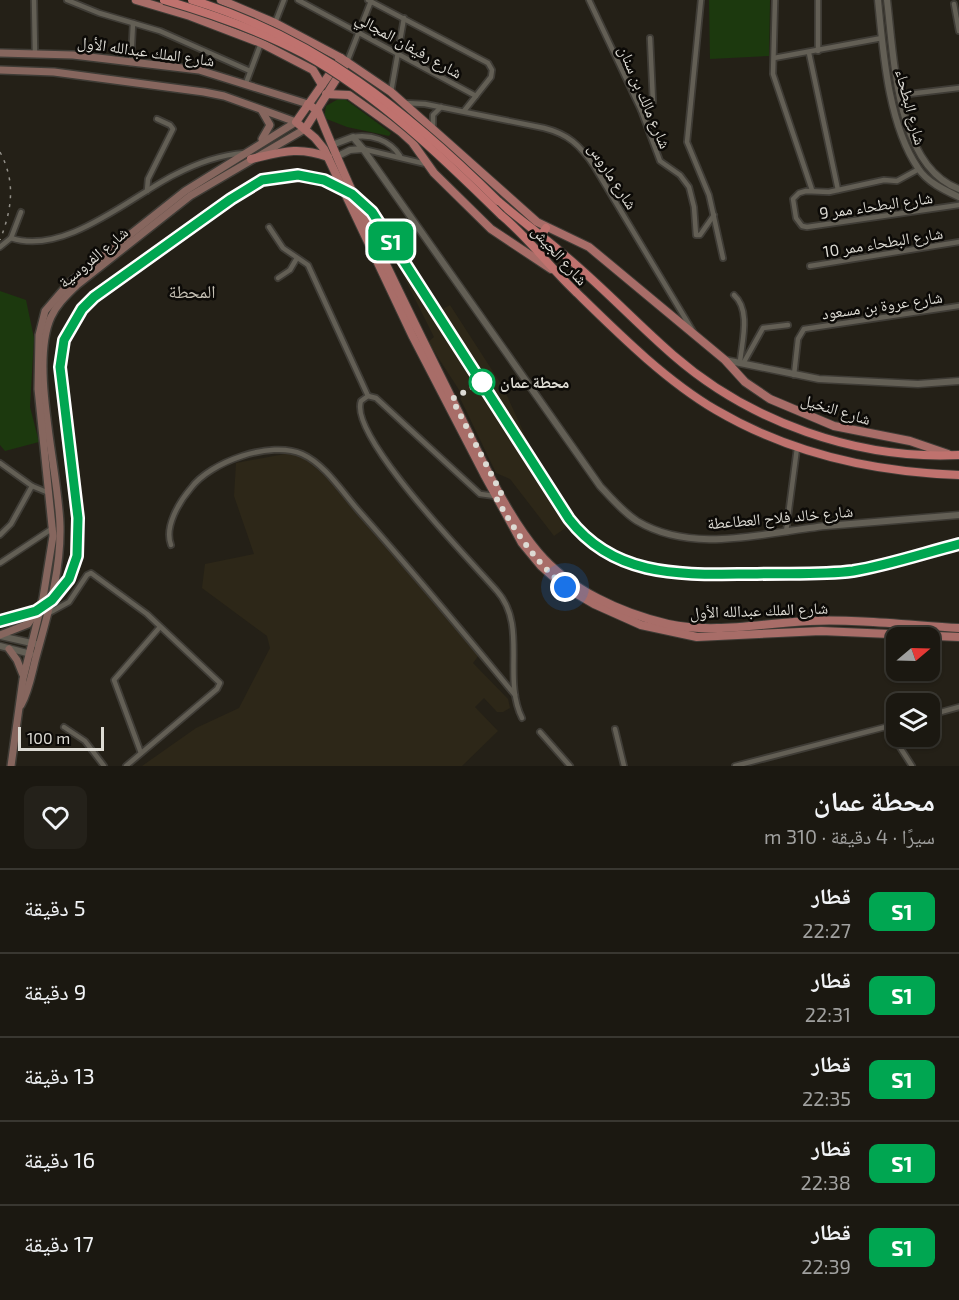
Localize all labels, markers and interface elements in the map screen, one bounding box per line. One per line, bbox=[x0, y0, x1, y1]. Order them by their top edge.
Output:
street label: شارع رفيفان المجالي bbox=[351, 7, 466, 85]
street label: شارع الملك عبدالله الأول bbox=[76, 31, 216, 72]
street label: شارع مالك بن سنان bbox=[613, 42, 676, 152]
street label: شارع البطحاء bbox=[890, 67, 931, 147]
street label: شارع ماروس bbox=[583, 139, 642, 214]
street label: شارع البطحاء ممر 9 bbox=[818, 187, 934, 224]
street label: شارع الجيش bbox=[527, 221, 592, 290]
street label: شارع الفروسية bbox=[54, 222, 133, 293]
line badge: S1 bbox=[364, 222, 418, 260]
street label: شارع البطحاء ممر 10 bbox=[822, 223, 945, 262]
text: S1 bbox=[380, 229, 402, 254]
district label: المحطة bbox=[169, 280, 215, 302]
street label: شارع عروة بن مسعود bbox=[820, 287, 944, 324]
marker: محطة عمان bbox=[469, 369, 495, 395]
place label: محطة عمان bbox=[500, 372, 569, 392]
street label: شارع النخيل bbox=[798, 389, 873, 430]
street label: شارع خالد فلاح العطاعطة bbox=[706, 501, 854, 534]
your location bbox=[550, 572, 580, 602]
street label: شارع الملك عبدالله الأول bbox=[689, 598, 829, 623]
north arrow bbox=[886, 627, 940, 681]
map controls bbox=[886, 627, 940, 747]
button: layers bbox=[886, 693, 940, 747]
scale bar bbox=[18, 724, 104, 752]
text: 100 m bbox=[27, 728, 70, 747]
text: محطة عمان bbox=[813, 783, 935, 817]
button: heart bbox=[24, 786, 87, 849]
text: سيرًا · 4 دقيقة · 310 m bbox=[764, 824, 935, 848]
text: قطار bbox=[811, 882, 851, 908]
text: 5 دقيقة bbox=[24, 894, 85, 920]
text: S1 bbox=[891, 899, 913, 924]
text: 22:27 bbox=[802, 918, 851, 942]
text: قطار bbox=[811, 966, 851, 992]
text: 9 دقيقة bbox=[24, 978, 86, 1004]
text: S1 bbox=[891, 983, 913, 1008]
text: 22:31 bbox=[805, 1002, 851, 1026]
text: قطار bbox=[811, 1050, 851, 1076]
text: 13 دقيقة bbox=[24, 1062, 95, 1088]
text: S1 bbox=[891, 1067, 913, 1092]
text: 22:35 bbox=[802, 1086, 851, 1110]
text: قطار bbox=[811, 1134, 851, 1160]
text: 16 دقيقة bbox=[24, 1146, 95, 1172]
text: S1 bbox=[891, 1151, 913, 1176]
text: 22:38 bbox=[801, 1170, 851, 1194]
text: قطار bbox=[811, 1218, 851, 1244]
text: 17 دقيقة bbox=[24, 1230, 94, 1256]
text: S1 bbox=[891, 1235, 913, 1260]
text: 22:39 bbox=[801, 1254, 851, 1278]

